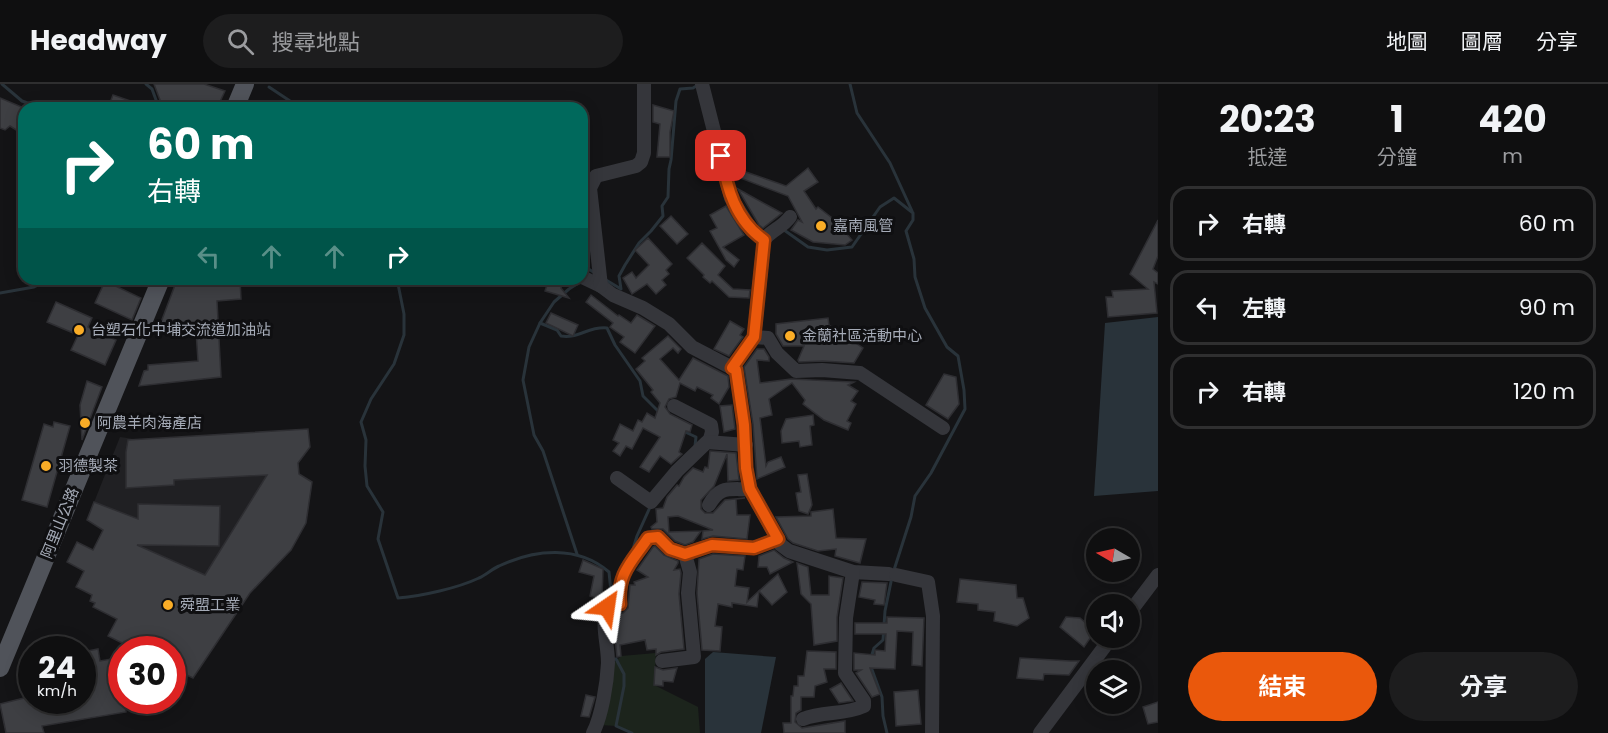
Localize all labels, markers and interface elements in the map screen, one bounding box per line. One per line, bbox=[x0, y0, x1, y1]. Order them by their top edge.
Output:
search box bbox=[203, 14, 623, 68]
text: Headway bbox=[30, 21, 167, 60]
icon: search bbox=[224, 25, 257, 58]
text: 搜尋地點 bbox=[272, 27, 360, 58]
text: 地圖 bbox=[1386, 27, 1428, 56]
text: 圖層 bbox=[1461, 27, 1503, 56]
text: 分享 bbox=[1536, 27, 1578, 56]
text: 20:23 bbox=[1219, 94, 1316, 145]
text: 1 bbox=[1390, 94, 1404, 145]
text: 420 bbox=[1478, 94, 1547, 145]
text: 60 m bbox=[147, 115, 255, 174]
icon: right bbox=[48, 126, 126, 204]
pin bbox=[695, 130, 746, 181]
icon: arrive bbox=[704, 139, 737, 172]
text: m bbox=[1502, 142, 1523, 170]
text: 抵達 bbox=[1248, 143, 1288, 171]
text: 分鐘 bbox=[1377, 143, 1417, 171]
text: 右轉 bbox=[147, 173, 201, 210]
icon: right bbox=[1191, 207, 1224, 240]
text: 60 m bbox=[1519, 208, 1575, 239]
text: 右轉 bbox=[1242, 209, 1286, 240]
place label: 嘉南風管 bbox=[833, 215, 893, 236]
marker: 嘉南風管 bbox=[814, 219, 828, 233]
icon: left bbox=[192, 240, 225, 273]
icon: ahead bbox=[255, 240, 288, 273]
icon: ahead bbox=[318, 240, 351, 273]
icon: right bbox=[381, 240, 414, 273]
icon: left bbox=[1191, 291, 1224, 324]
text: 90 m bbox=[1519, 292, 1575, 323]
text: 左轉 bbox=[1242, 293, 1286, 324]
place label: 台塑石化中埔交流道加油站 bbox=[91, 319, 271, 340]
marker: 台塑石化中埔交流道加油站 bbox=[72, 323, 86, 337]
place label: 金蘭社區活動中心 bbox=[802, 325, 922, 346]
marker: 金蘭社區活動中心 bbox=[783, 329, 797, 343]
icon: right bbox=[1191, 375, 1224, 408]
text: 120 m bbox=[1513, 376, 1575, 407]
text: 右轉 bbox=[1242, 377, 1286, 408]
place label: 阿農羊肉海產店 bbox=[97, 412, 202, 433]
marker: 阿農羊肉海產店 bbox=[78, 416, 92, 430]
place label: 羽德製茶 bbox=[58, 455, 118, 476]
marker: 羽德製茶 bbox=[39, 459, 53, 473]
street label: 阿里山公路 bbox=[36, 484, 83, 562]
north arrow bbox=[1086, 528, 1140, 582]
map controls bbox=[1086, 528, 1140, 714]
position arrow bbox=[575, 575, 639, 639]
place label: 舜盟工業 bbox=[180, 594, 240, 615]
button: sound bbox=[1086, 594, 1140, 648]
marker: 舜盟工業 bbox=[161, 598, 175, 612]
speed limit sign: 30 bbox=[108, 636, 186, 714]
text: 24 bbox=[38, 646, 76, 689]
button: 結束 bbox=[1188, 652, 1377, 721]
button: 分享 bbox=[1389, 652, 1578, 721]
button: layers bbox=[1086, 660, 1140, 714]
text: km/h bbox=[37, 680, 77, 701]

